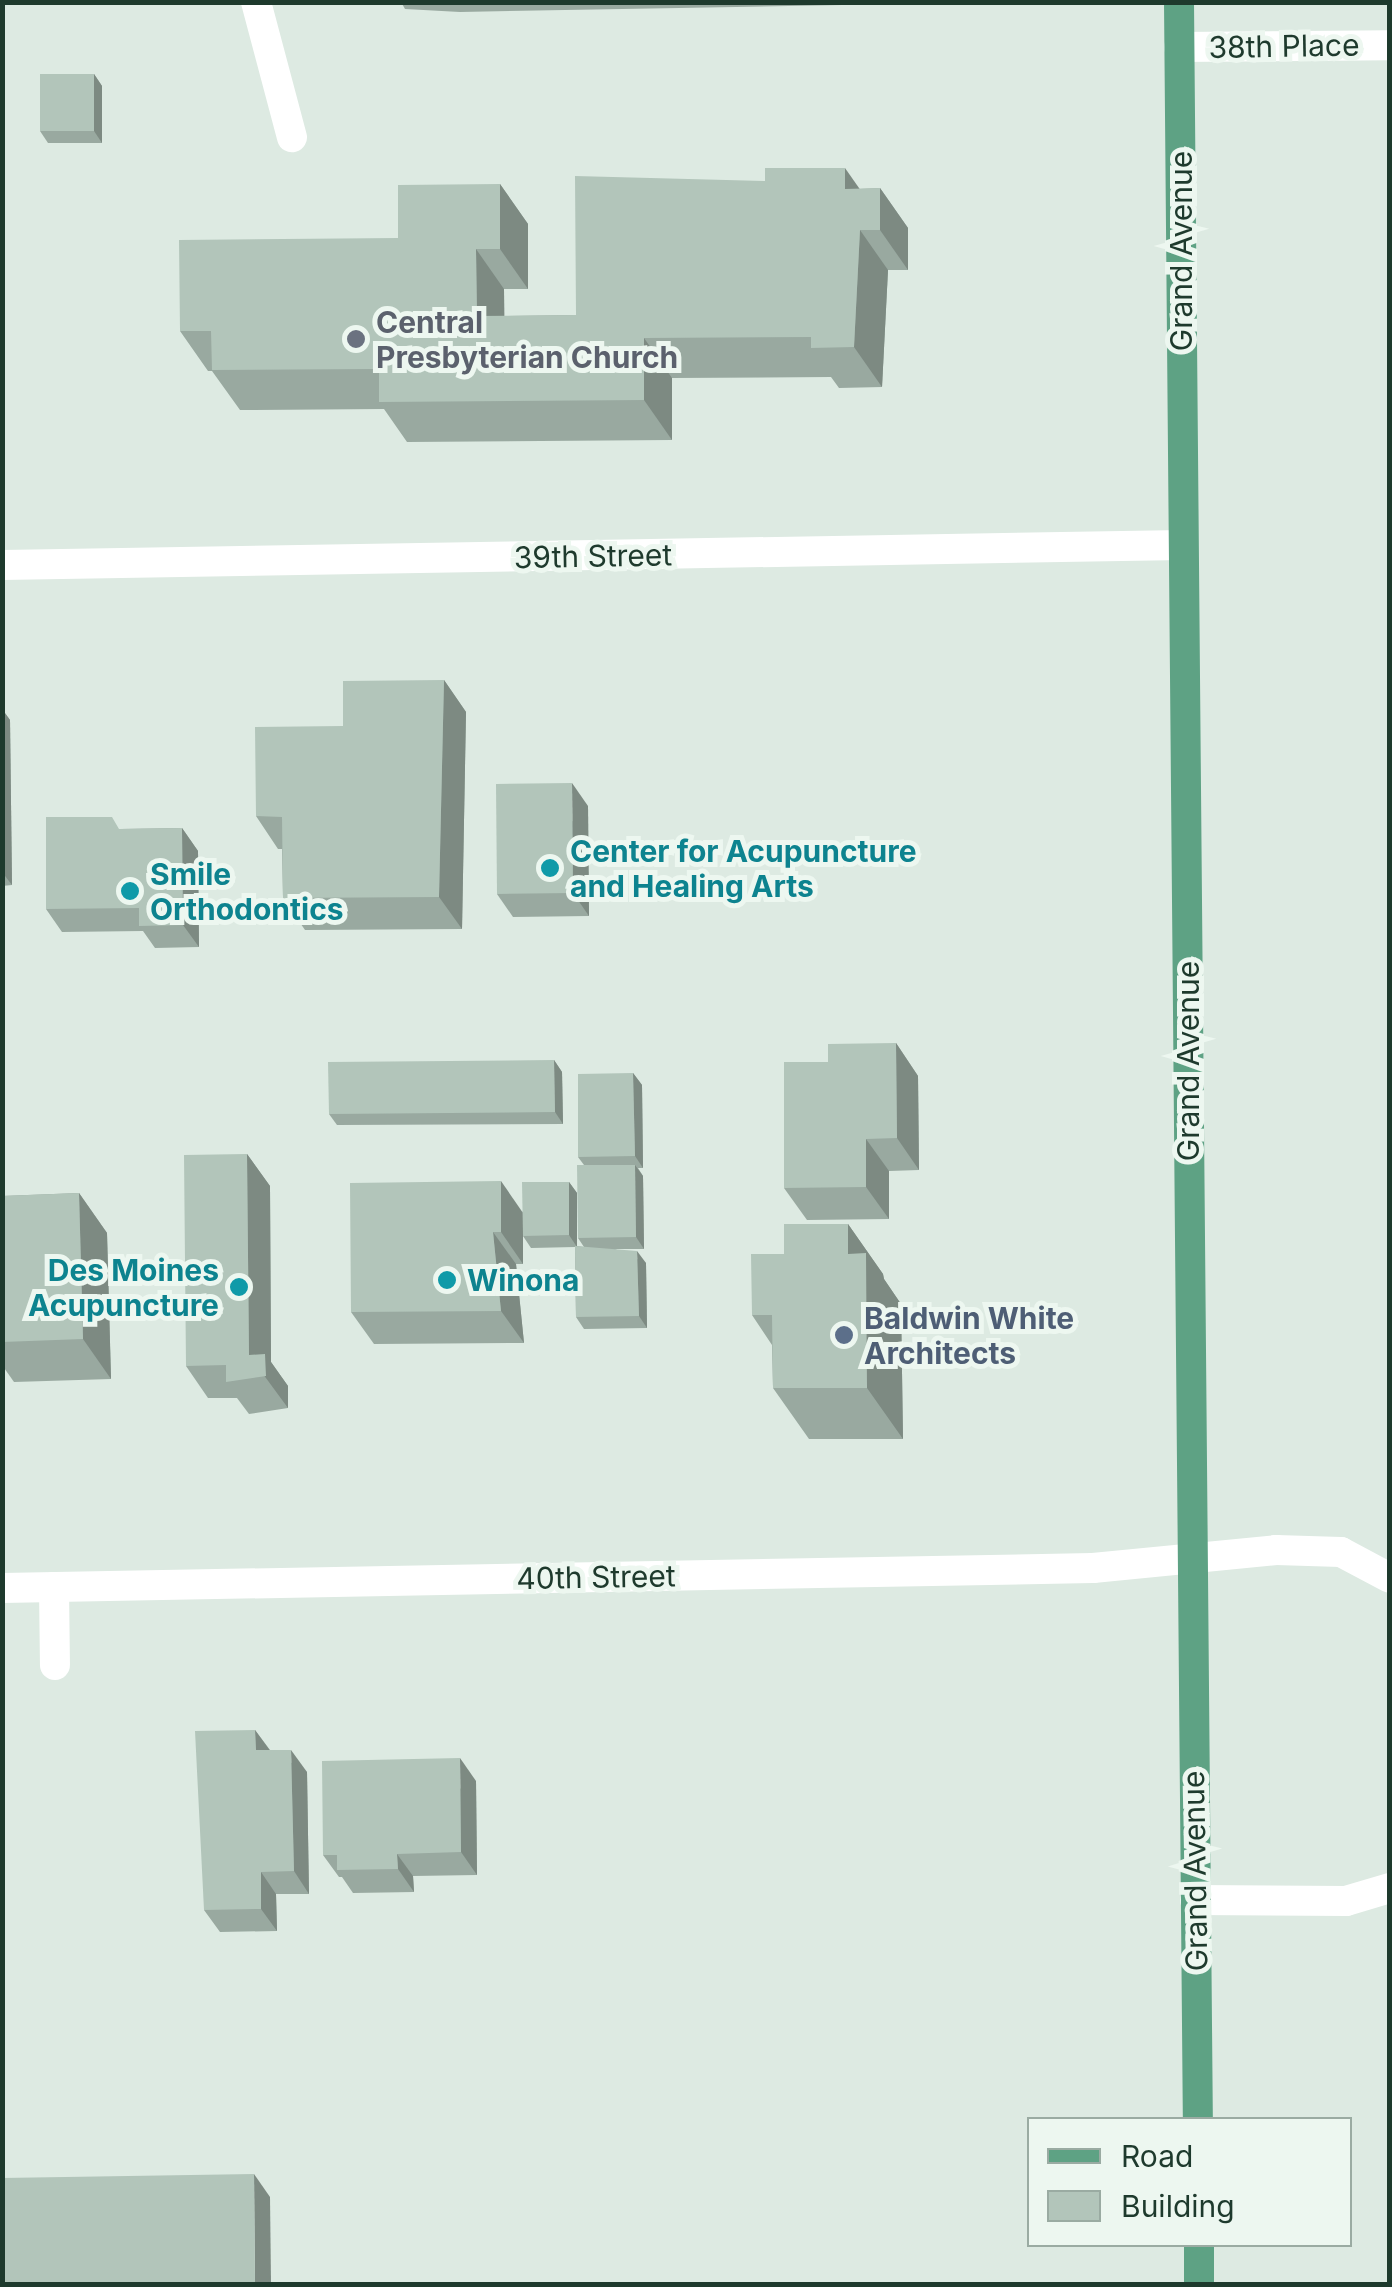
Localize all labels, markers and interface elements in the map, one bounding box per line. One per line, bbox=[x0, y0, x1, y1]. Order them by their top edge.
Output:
street label: 38th Place bbox=[1208, 27, 1360, 65]
street label: Grand Avenue bbox=[1163, 151, 1199, 351]
place label: Central Presbyterian Church bbox=[376, 304, 678, 374]
marker: Central Presbyterian Church bbox=[345, 328, 367, 350]
street label: 39th Street bbox=[514, 537, 672, 575]
place label: Center for Acupuncture and Healing Arts bbox=[570, 833, 917, 904]
place label: Smile Orthodontics bbox=[150, 856, 344, 926]
marker: Center for Acupuncture and Healing Arts bbox=[539, 857, 561, 879]
marker: Smile Orthodontics bbox=[119, 880, 141, 902]
street label: Grand Avenue bbox=[1170, 961, 1206, 1161]
place label: Des Moines Acupuncture bbox=[28, 1252, 219, 1322]
place label: Winona bbox=[467, 1262, 579, 1298]
marker: Winona bbox=[436, 1269, 458, 1291]
marker: Des Moines Acupuncture bbox=[228, 1276, 250, 1298]
place label: Baldwin White Architects bbox=[864, 1300, 1074, 1370]
marker: Baldwin White Architects bbox=[833, 1324, 855, 1346]
street label: 40th Street bbox=[516, 1558, 676, 1596]
street label: Grand Avenue bbox=[1175, 1770, 1215, 1972]
legend bbox=[1027, 2117, 1352, 2247]
text: Road bbox=[1121, 2138, 1193, 2174]
text: Building bbox=[1121, 2188, 1235, 2224]

